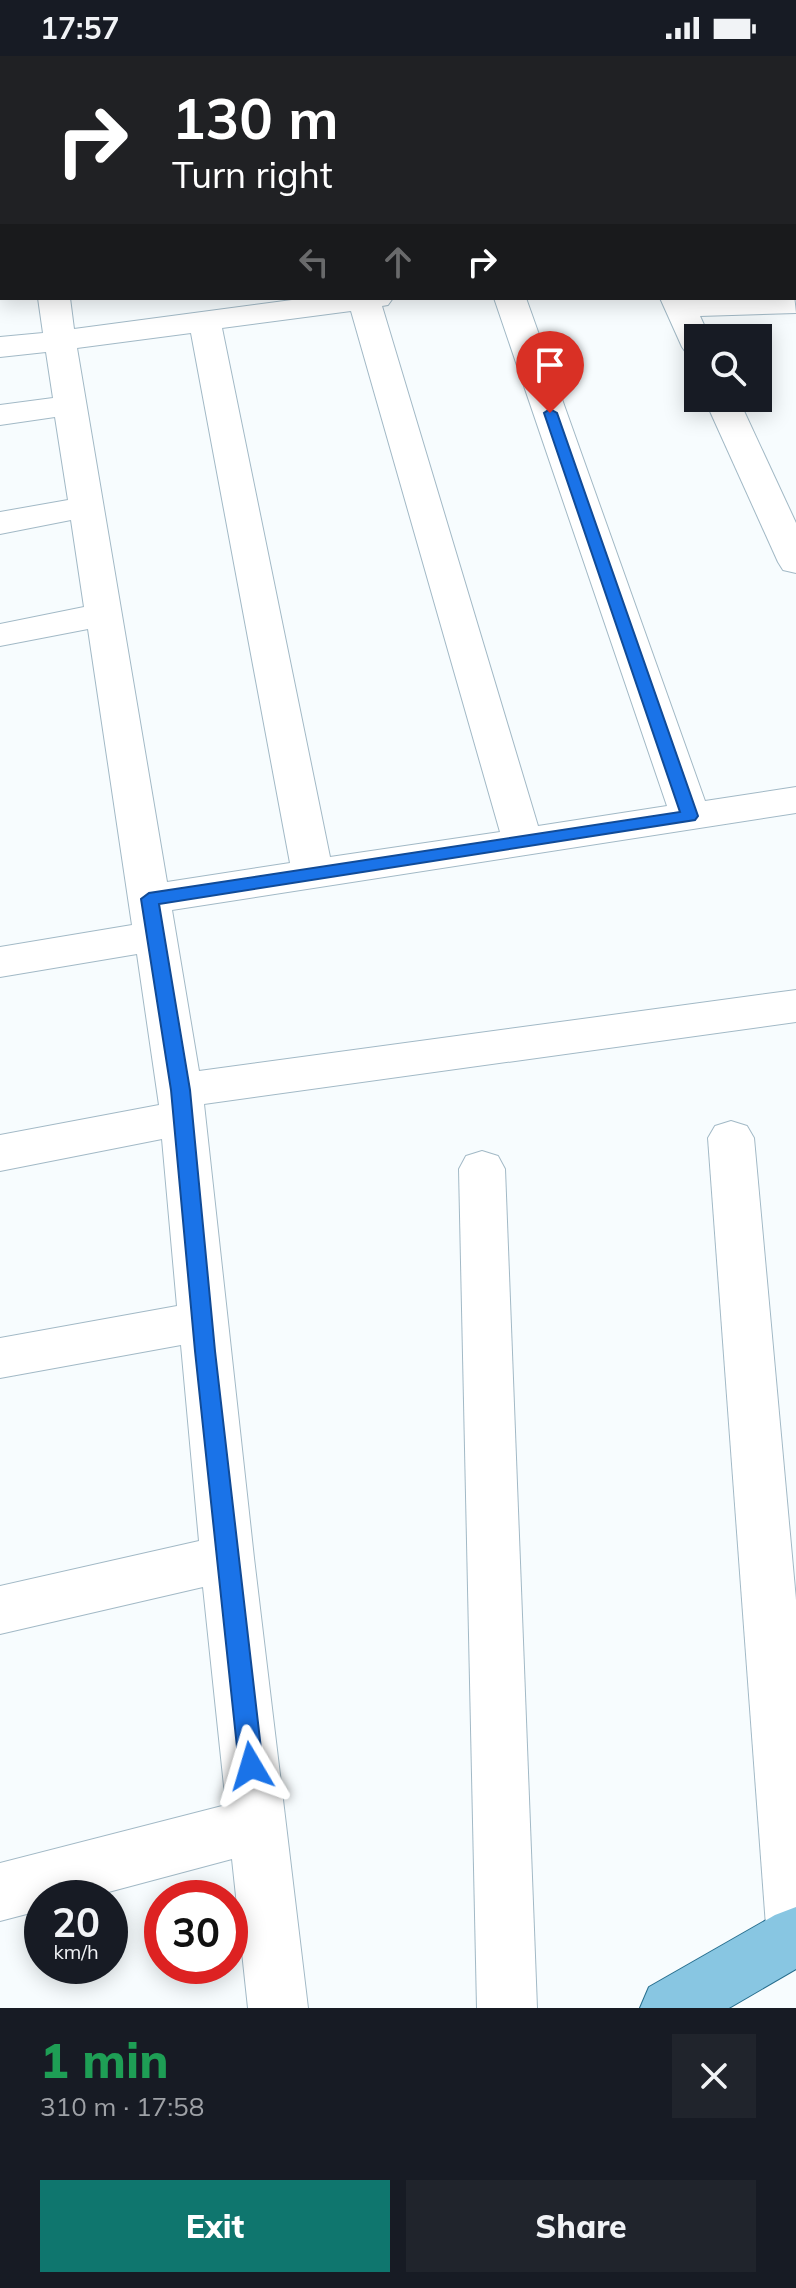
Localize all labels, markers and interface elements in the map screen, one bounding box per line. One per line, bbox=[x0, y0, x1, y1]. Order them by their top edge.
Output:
text: 17:57 bbox=[40, 9, 119, 47]
text: 130 m bbox=[172, 83, 339, 153]
icon: right bbox=[40, 88, 144, 192]
text: Turn right bbox=[172, 152, 333, 197]
icon: left bbox=[292, 240, 336, 284]
icon: ahead bbox=[376, 240, 420, 284]
icon: right bbox=[460, 240, 504, 284]
map controls bbox=[684, 324, 772, 412]
button: search bbox=[684, 324, 772, 412]
pin bbox=[516, 331, 584, 413]
icon: arrive bbox=[528, 343, 572, 387]
position arrow bbox=[209, 1724, 293, 1808]
speed limit sign: 30 bbox=[144, 1880, 248, 1984]
text: 20 bbox=[52, 1897, 100, 1947]
text: km/h bbox=[53, 1939, 99, 1964]
text: 1 min bbox=[40, 2030, 169, 2090]
button: close bbox=[672, 2034, 756, 2118]
text: 310 m · 17:58 bbox=[40, 2090, 204, 2123]
button: Exit bbox=[40, 2180, 390, 2272]
button: Share bbox=[406, 2180, 756, 2272]

